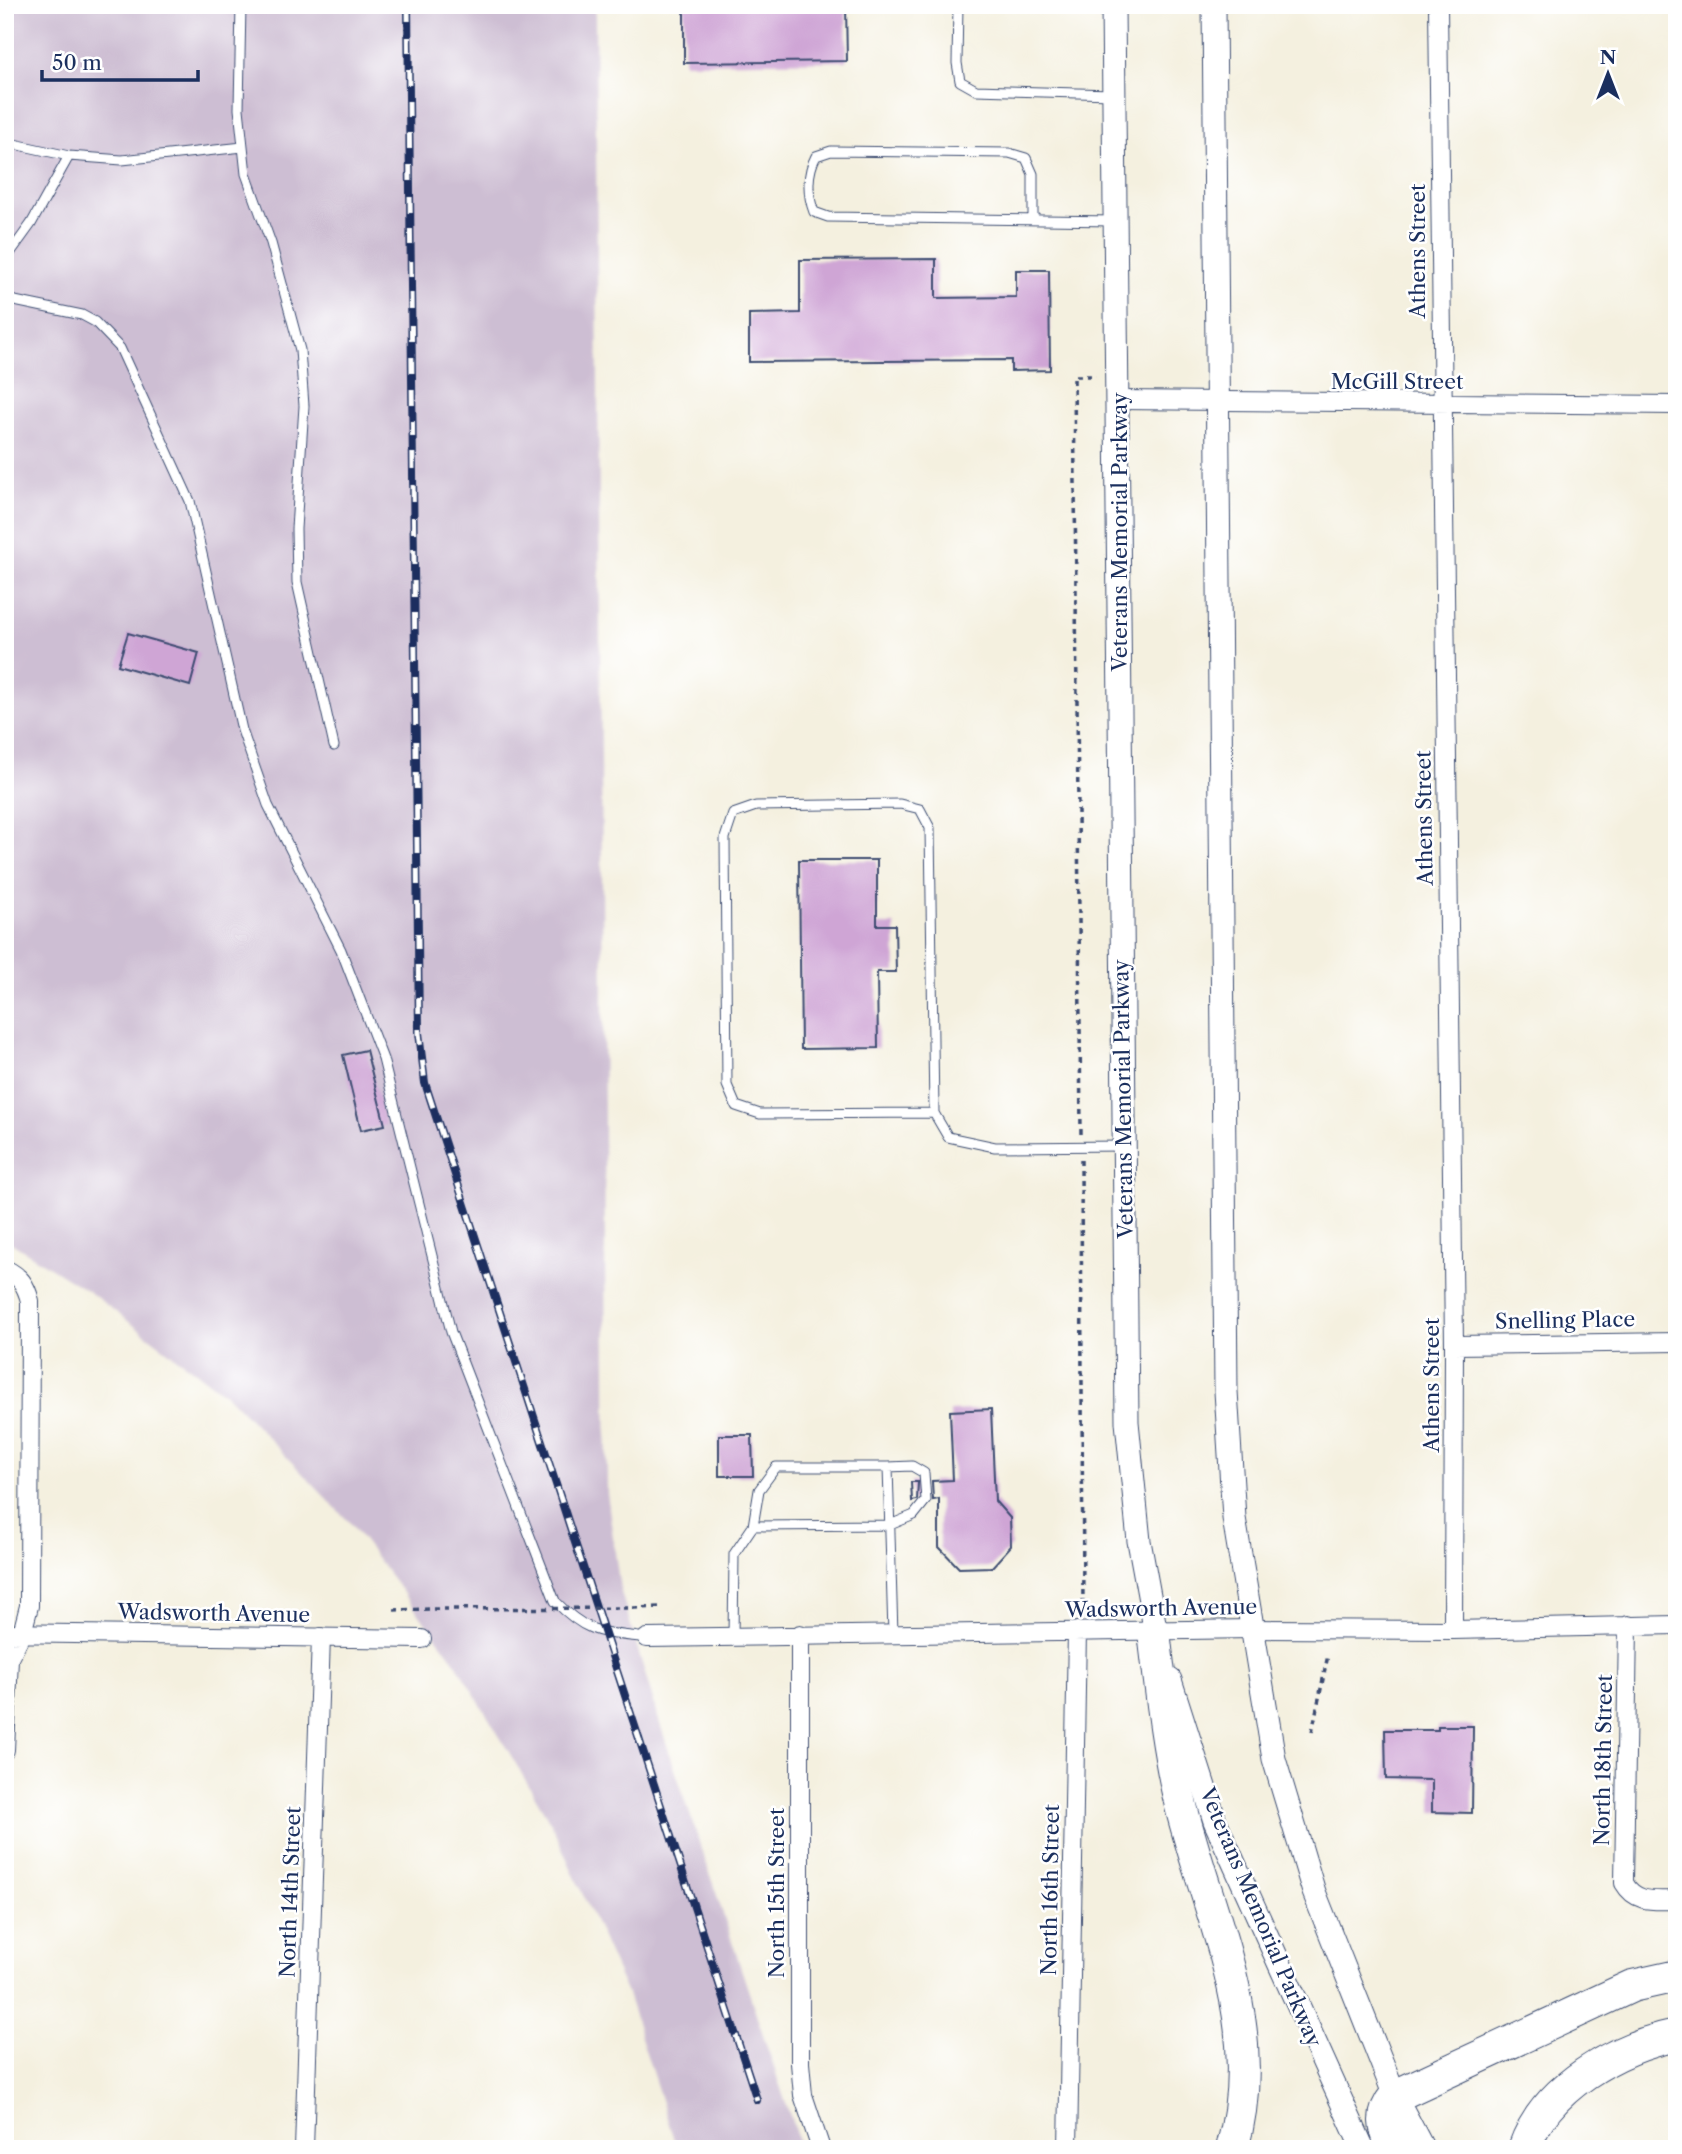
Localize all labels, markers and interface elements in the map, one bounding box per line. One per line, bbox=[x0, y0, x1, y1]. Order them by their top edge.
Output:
scale bar bbox=[42, 38, 198, 82]
north arrow bbox=[1574, 38, 1644, 108]
text: N bbox=[1600, 46, 1616, 69]
text: 50 m bbox=[52, 50, 102, 75]
street label: Athens Street bbox=[1405, 183, 1430, 320]
street label: McGill Street bbox=[1331, 369, 1464, 394]
street label: Veterans Memorial Parkway bbox=[1107, 392, 1132, 673]
street label: Athens Street bbox=[1410, 750, 1438, 887]
street label: Veterans Memorial Parkway bbox=[1108, 959, 1138, 1240]
street label: Snelling Place bbox=[1495, 1306, 1635, 1334]
street label: Athens Street bbox=[1419, 1317, 1444, 1454]
street label: Wadsworth Avenue bbox=[1064, 1594, 1257, 1622]
street label: Wadsworth Avenue bbox=[117, 1599, 310, 1627]
street label: North 18th Street bbox=[1589, 1673, 1617, 1846]
street label: Veterans Memorial Parkway bbox=[1195, 1783, 1327, 2051]
street label: North 16th Street bbox=[1036, 1803, 1064, 1976]
street label: North 14th Street bbox=[275, 1805, 306, 1978]
street label: North 15th Street bbox=[764, 1807, 789, 1978]

